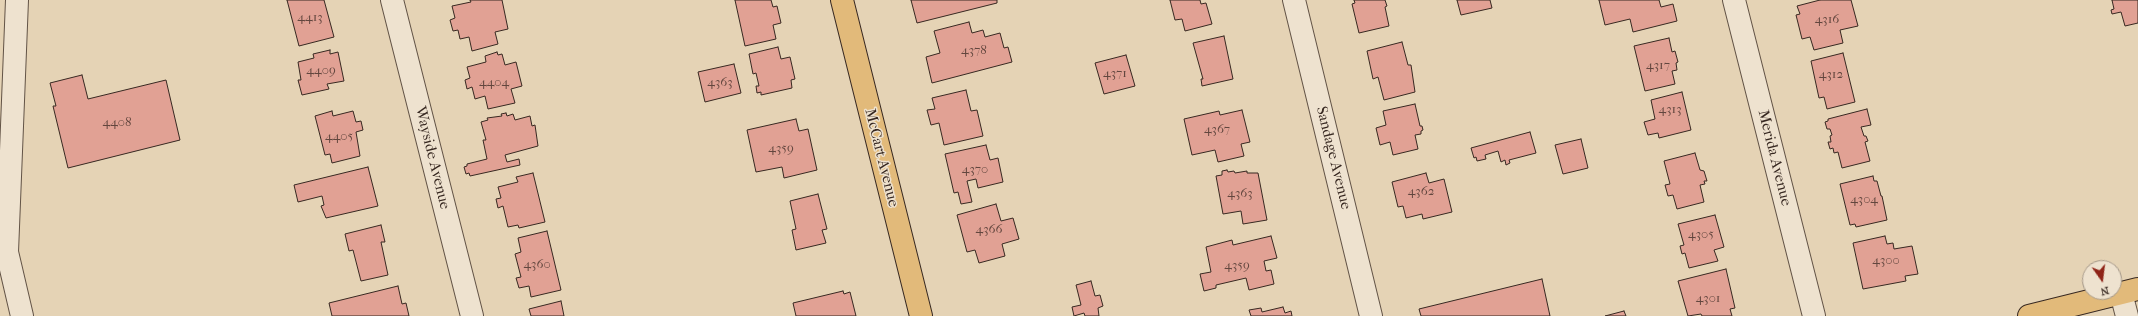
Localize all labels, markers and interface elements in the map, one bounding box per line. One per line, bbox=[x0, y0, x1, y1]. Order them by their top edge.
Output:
house number: 4413 bbox=[297, 10, 323, 26]
house number: 4316 bbox=[1815, 12, 1839, 28]
house number: 4378 bbox=[961, 43, 987, 59]
house number: 4317 bbox=[1646, 58, 1670, 74]
house number: 4409 bbox=[306, 63, 336, 79]
house number: 4371 bbox=[1103, 66, 1127, 82]
house number: 4312 bbox=[1819, 67, 1843, 83]
house number: 4404 bbox=[479, 75, 509, 91]
house number: 4363 bbox=[707, 75, 733, 91]
house number: 4313 bbox=[1659, 102, 1681, 118]
street label: Wayside Avenue bbox=[411, 105, 453, 211]
street label: Sandage Avenue bbox=[1312, 105, 1354, 211]
street label: McCart Avenue bbox=[860, 107, 902, 209]
street label: Merida Avenue bbox=[1753, 108, 1795, 208]
house number: 4408 bbox=[102, 115, 132, 131]
house number: 4367 bbox=[1204, 122, 1230, 138]
house number: 4405 bbox=[325, 129, 353, 145]
house number: 4359 bbox=[768, 141, 794, 157]
house number: 4370 bbox=[962, 162, 988, 178]
house number: 4362 bbox=[1408, 184, 1434, 200]
house number: 4363 bbox=[1227, 186, 1253, 202]
house number: 4304 bbox=[1850, 192, 1878, 208]
house number: 4366 bbox=[975, 222, 1003, 238]
house number: 4305 bbox=[1688, 227, 1714, 243]
house number: 4300 bbox=[1872, 253, 1900, 269]
house number: 4360 bbox=[523, 257, 551, 273]
house number: 4359 bbox=[1224, 258, 1250, 274]
north arrow bbox=[2082, 260, 2122, 300]
text: N bbox=[2099, 284, 2110, 298]
house number: 4301 bbox=[1696, 291, 1720, 307]

